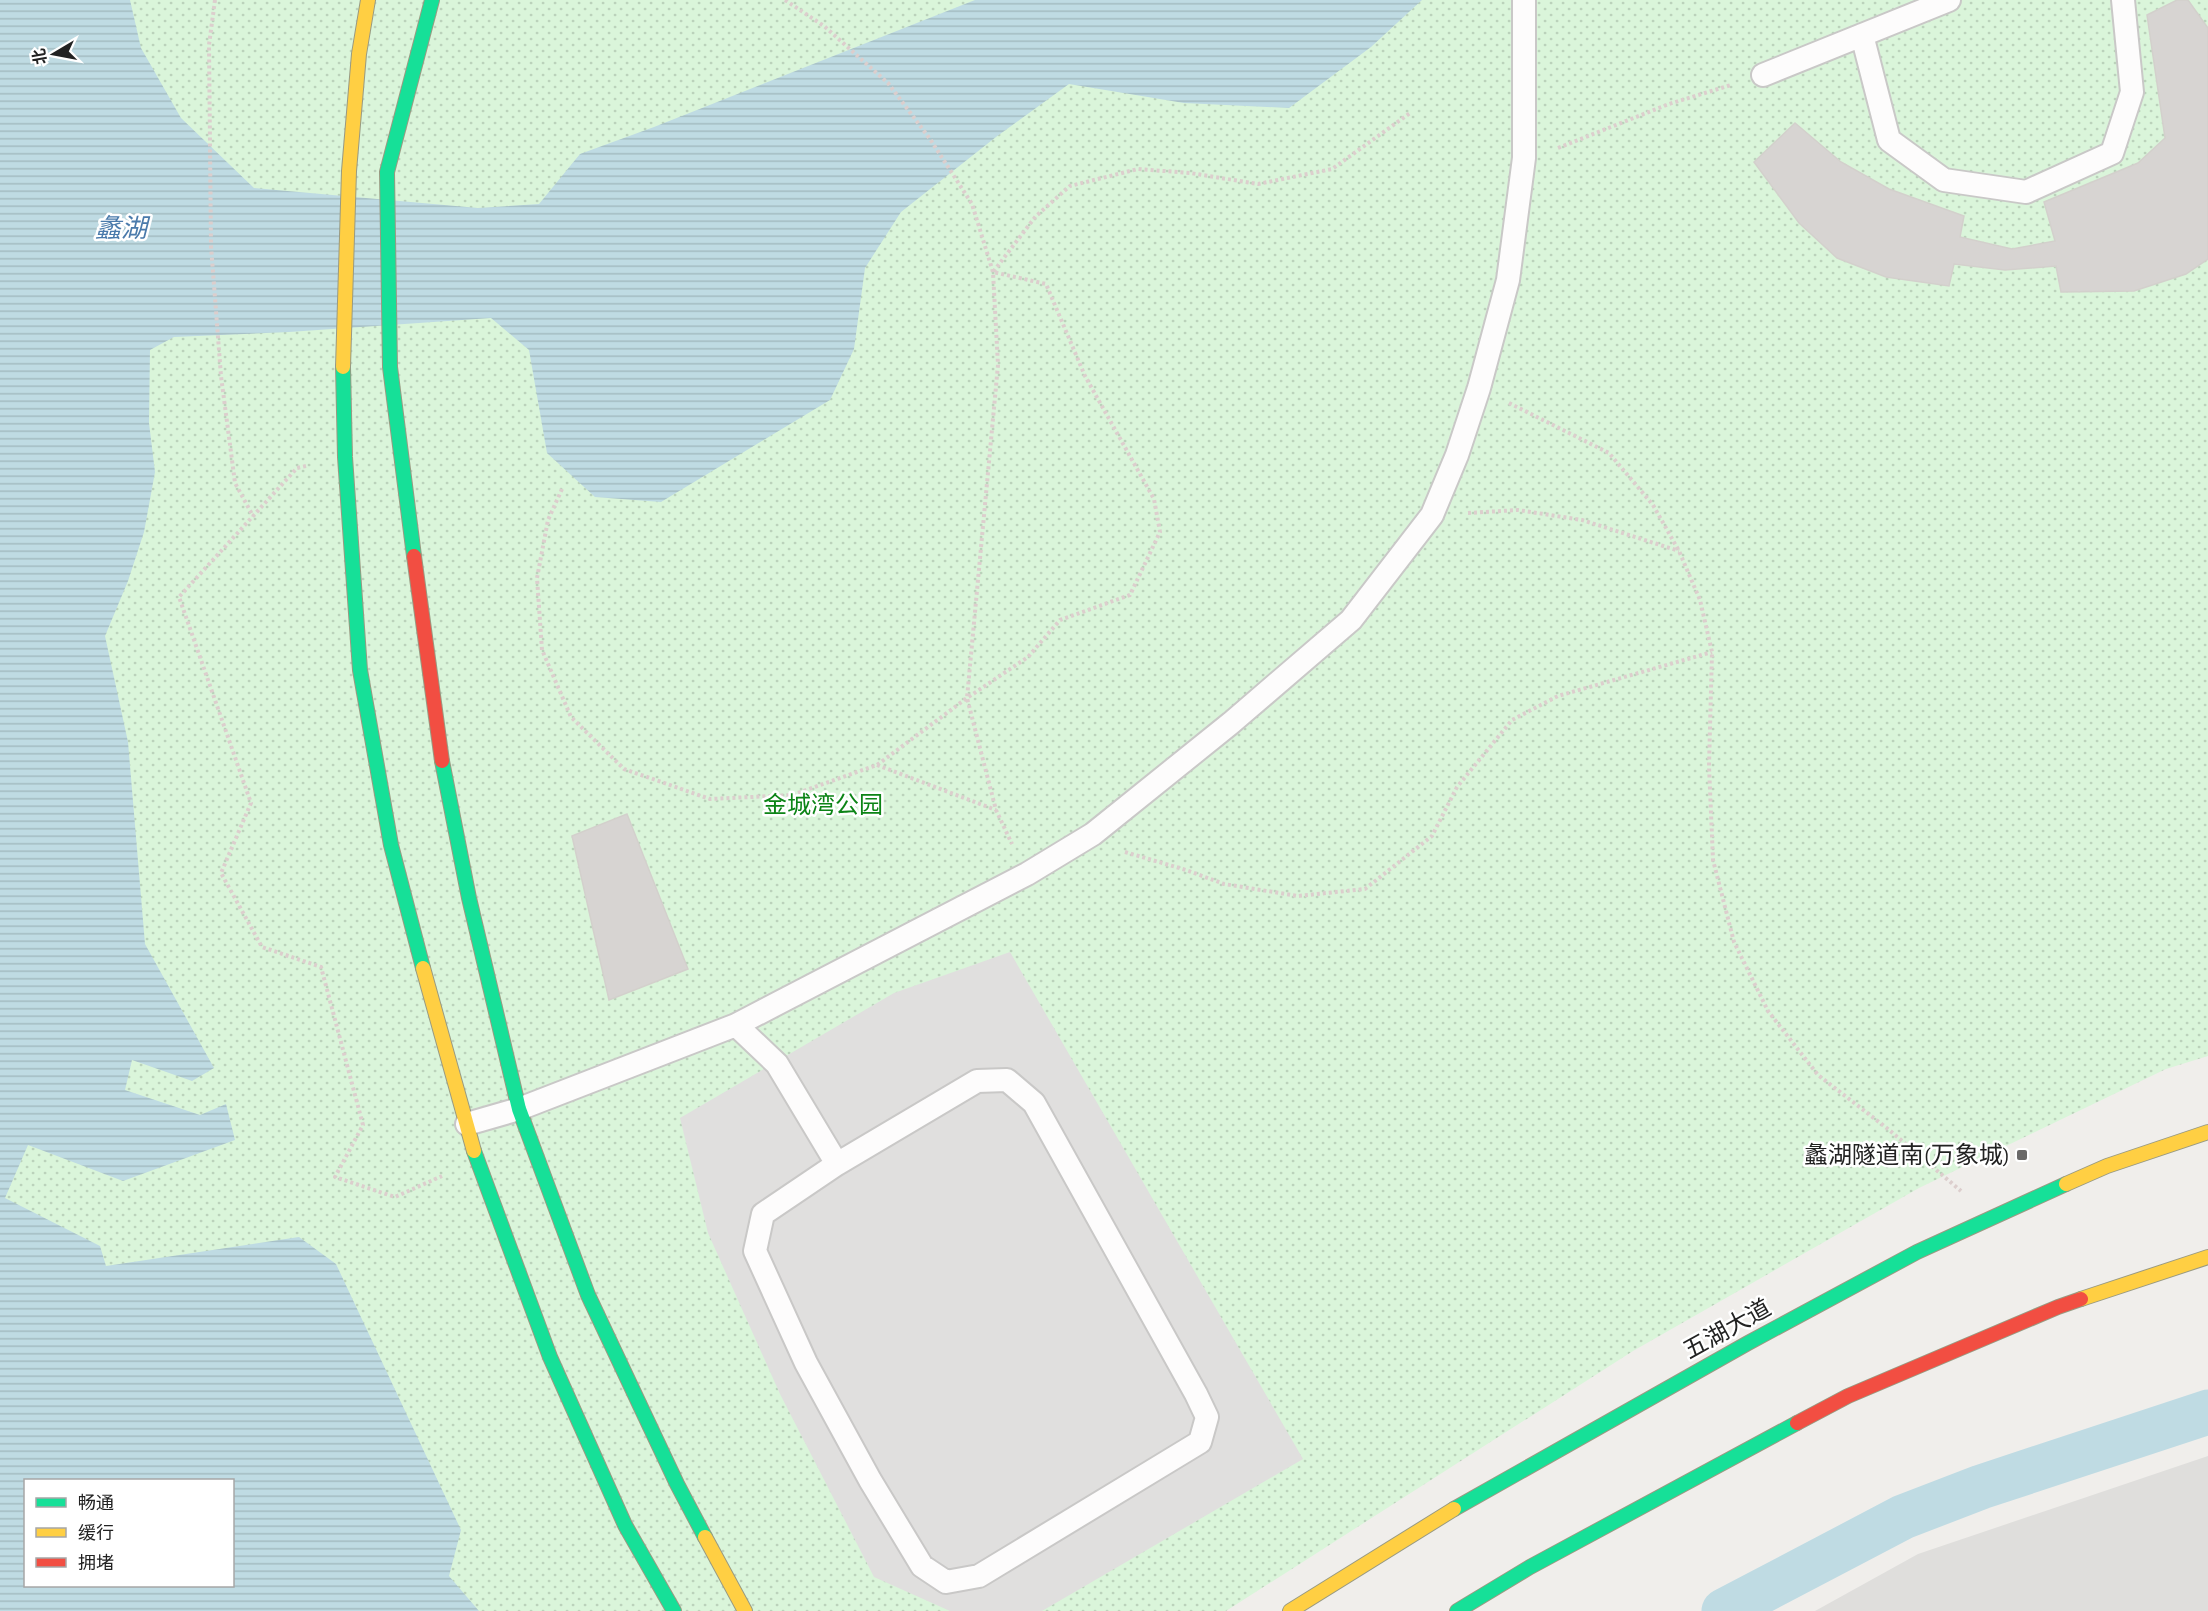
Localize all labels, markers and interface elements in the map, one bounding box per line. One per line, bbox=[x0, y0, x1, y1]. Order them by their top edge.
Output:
north arrow bbox=[24, 24, 84, 84]
text: 北 bbox=[30, 47, 49, 66]
water label: 蠡湖 bbox=[95, 215, 151, 242]
park label: 金城湾公园 bbox=[763, 792, 883, 818]
place label: 蠡湖隧道南(万象城) bbox=[1804, 1142, 2010, 1168]
marker: 蠡湖隧道南(万象城) bbox=[2015, 1148, 2029, 1162]
street label: 五湖大道 bbox=[1679, 1294, 1775, 1364]
legend bbox=[24, 1479, 234, 1587]
text: 畅通 bbox=[78, 1493, 114, 1513]
text: 缓行 bbox=[78, 1523, 114, 1543]
text: 拥堵 bbox=[78, 1553, 114, 1573]

